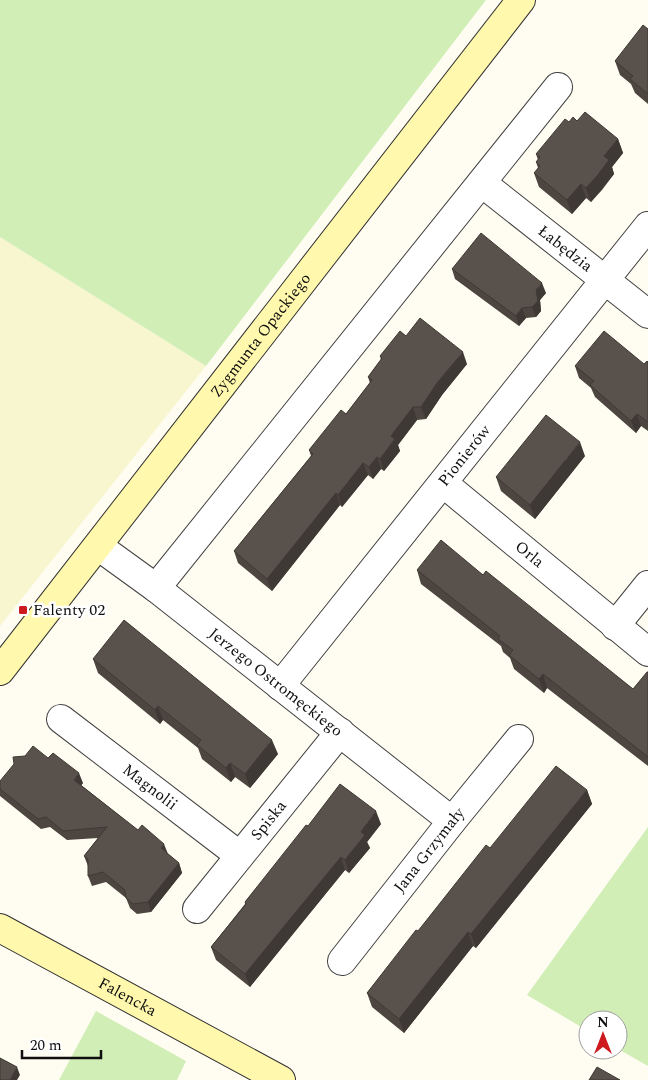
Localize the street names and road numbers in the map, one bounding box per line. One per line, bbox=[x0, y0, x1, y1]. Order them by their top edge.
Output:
street label: Łabędzia bbox=[533, 219, 598, 278]
street label: Zygmunta Opackiego bbox=[204, 268, 317, 403]
street label: Pionierów bbox=[432, 419, 497, 492]
street label: Orla bbox=[510, 535, 549, 574]
street label: Jerzego Ostromęckiego bbox=[204, 622, 348, 743]
street label: Magnolii bbox=[117, 758, 183, 816]
street label: Spiska bbox=[245, 795, 293, 846]
street label: Jana Grzymały bbox=[388, 801, 471, 898]
street label: Falencka bbox=[94, 971, 161, 1023]

